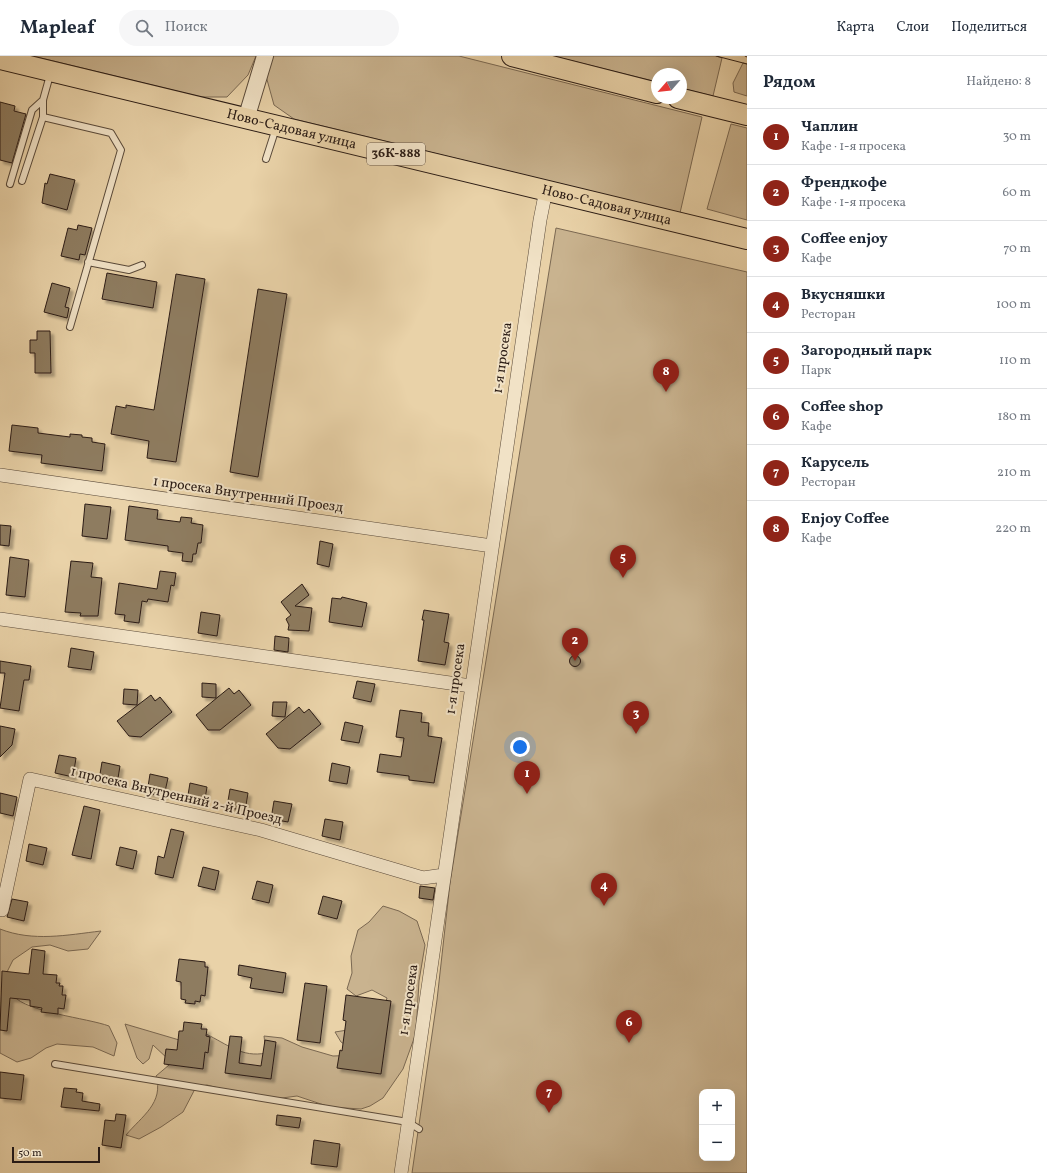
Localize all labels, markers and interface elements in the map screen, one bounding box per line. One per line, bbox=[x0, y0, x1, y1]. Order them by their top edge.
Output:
search box bbox=[119, 10, 399, 46]
text: Mapleaf bbox=[20, 15, 95, 41]
icon: search bbox=[133, 17, 155, 39]
text: Поиск bbox=[165, 17, 208, 38]
text: Карта bbox=[836, 18, 874, 37]
text: Слои bbox=[896, 18, 929, 37]
text: Поделиться bbox=[951, 18, 1027, 37]
north arrow bbox=[651, 68, 687, 104]
text: Рядом bbox=[763, 71, 816, 94]
text: Найдено: 8 bbox=[966, 73, 1031, 91]
street label: Ново-Садовая улица bbox=[225, 104, 359, 154]
text: Чаплин bbox=[801, 117, 858, 138]
text: 1 bbox=[773, 128, 779, 146]
text: 30 m bbox=[1003, 128, 1031, 146]
text: Кафе · 1-я просека bbox=[801, 138, 906, 156]
road number: 36К-888 bbox=[367, 143, 425, 165]
text: Френдкофе bbox=[801, 173, 887, 194]
street label: Ново-Садовая улица bbox=[540, 180, 674, 230]
text: 2 bbox=[773, 184, 779, 202]
text: 60 m bbox=[1003, 184, 1031, 202]
text: Кафе · 1-я просека bbox=[801, 194, 906, 212]
text: Coffee enjoy bbox=[801, 229, 888, 250]
text: 3 bbox=[773, 240, 779, 258]
text: 70 m bbox=[1003, 240, 1031, 258]
text: Кафе bbox=[801, 250, 832, 268]
text: Вкусняшки bbox=[801, 285, 885, 306]
text: 4 bbox=[772, 296, 780, 314]
text: 100 m bbox=[996, 296, 1031, 314]
text: Ресторан bbox=[801, 306, 856, 324]
street label: 1-я просека bbox=[489, 321, 517, 395]
text: Загородный парк bbox=[801, 341, 932, 362]
text: 5 bbox=[773, 352, 779, 370]
text: 110 m bbox=[999, 352, 1031, 370]
pin: 8 bbox=[653, 359, 679, 392]
text: Парк bbox=[801, 362, 831, 380]
text: Coffee shop bbox=[801, 397, 883, 418]
text: 6 bbox=[772, 408, 780, 426]
text: 180 m bbox=[997, 408, 1031, 426]
text: Кафе bbox=[801, 418, 832, 436]
text: Карусель bbox=[801, 453, 869, 474]
text: 7 bbox=[773, 464, 779, 482]
text: 210 m bbox=[997, 464, 1031, 482]
street label: 1 просека Внутренний Проезд bbox=[152, 472, 344, 518]
text: Ресторан bbox=[801, 474, 856, 492]
text: Enjoy Coffee bbox=[801, 509, 889, 530]
text: 8 bbox=[772, 520, 780, 538]
text: 220 m bbox=[995, 520, 1031, 538]
text: Кафе bbox=[801, 530, 832, 548]
pin: 5 bbox=[610, 545, 636, 578]
pin: 2 bbox=[562, 628, 588, 661]
street label: 1-я просека bbox=[442, 642, 470, 716]
pin: 3 bbox=[623, 701, 649, 734]
your location bbox=[510, 737, 530, 757]
pin: 1 bbox=[514, 761, 540, 794]
street label: 1 просека Внутренний 2-й Проезд bbox=[68, 762, 284, 830]
pin: 4 bbox=[591, 873, 617, 906]
street label: 1-я просека bbox=[395, 963, 423, 1037]
pin: 6 bbox=[616, 1010, 642, 1043]
pin: 7 bbox=[536, 1080, 562, 1113]
map controls bbox=[699, 1089, 735, 1161]
button: + bbox=[699, 1089, 735, 1125]
button: − bbox=[699, 1125, 735, 1161]
scale bar bbox=[12, 1145, 100, 1164]
text: 50 m bbox=[18, 1146, 42, 1161]

